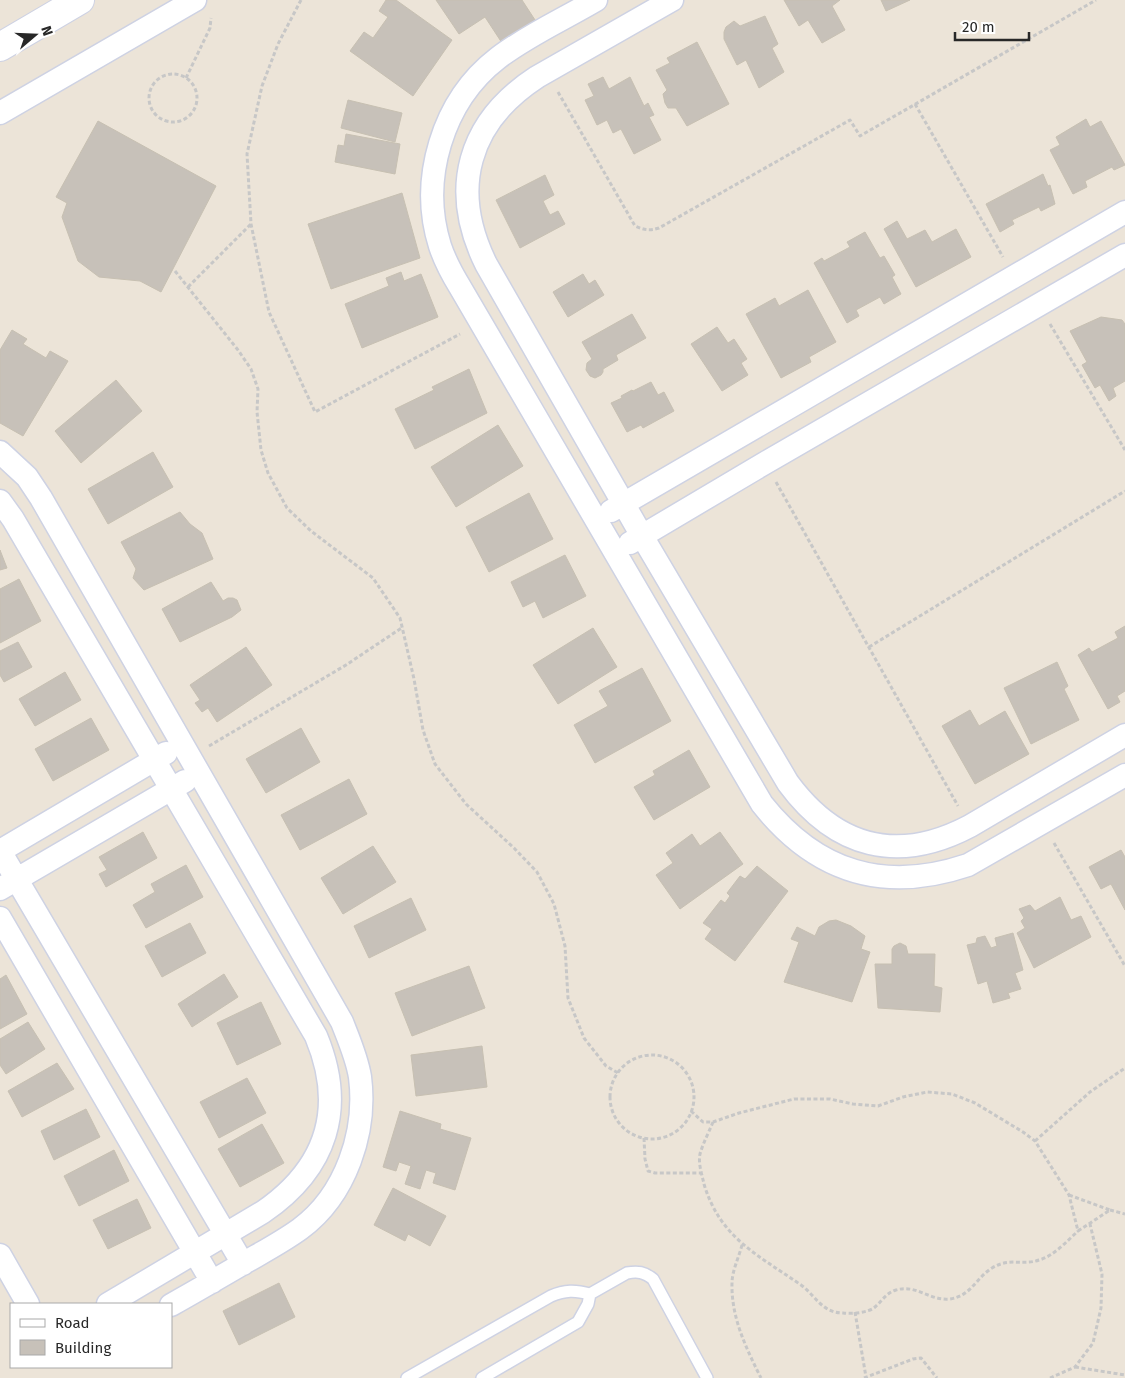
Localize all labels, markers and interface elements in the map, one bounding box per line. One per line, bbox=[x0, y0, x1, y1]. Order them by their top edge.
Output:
north arrow bbox=[10, 10, 60, 60]
scale bar bbox=[955, 10, 1029, 42]
text: 20 m bbox=[962, 18, 995, 36]
text: N bbox=[37, 24, 56, 38]
legend bbox=[10, 1303, 172, 1368]
text: Road bbox=[55, 1314, 90, 1332]
text: Building bbox=[55, 1339, 111, 1357]

